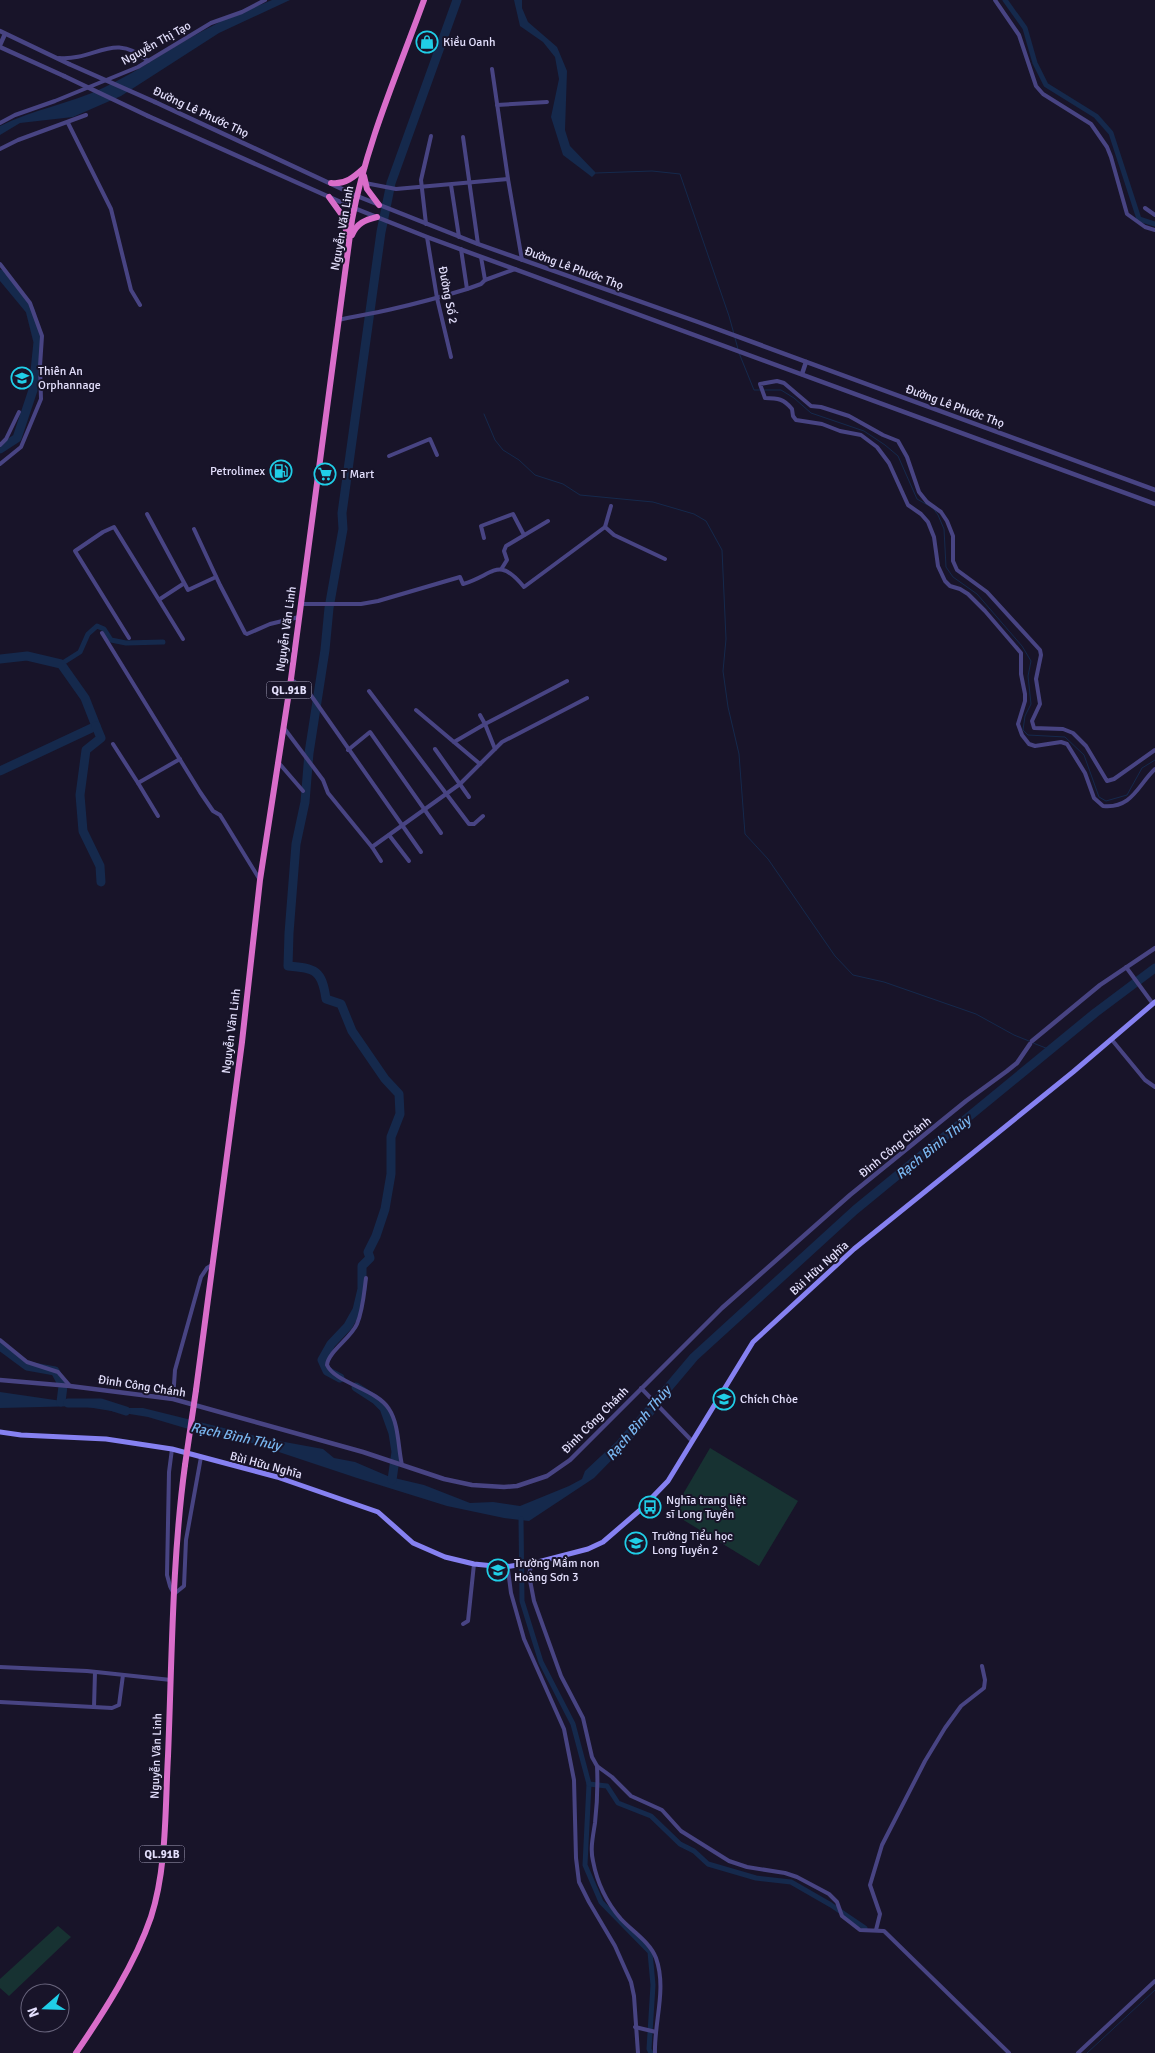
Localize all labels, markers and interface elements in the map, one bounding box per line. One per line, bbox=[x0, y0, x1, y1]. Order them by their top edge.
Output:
street label: Nguyễn Thị Tạo bbox=[119, 18, 194, 69]
shop icon: Kiều Oanh bbox=[415, 30, 439, 54]
place label: Kiều Oanh bbox=[443, 35, 496, 50]
street label: Đường Lê Phước Thọ bbox=[150, 84, 251, 141]
street label: Nguyễn Văn Linh bbox=[328, 185, 357, 272]
street label: Đường Lê Phước Thọ bbox=[522, 244, 625, 293]
street label: Đường Số 2 bbox=[435, 265, 460, 325]
place label: Thiên An Orphannage bbox=[38, 364, 101, 393]
school or university icon: Thiên An Orphannage bbox=[10, 366, 34, 390]
street label: Đường Lê Phước Thọ bbox=[903, 382, 1006, 431]
fuel station icon: Petrolimex bbox=[269, 459, 293, 483]
supermarket icon: T Mart bbox=[313, 462, 337, 486]
place label: Petrolimex bbox=[210, 464, 265, 479]
place label: T Mart bbox=[341, 467, 374, 482]
street label: Nguyễn Văn Linh bbox=[273, 586, 300, 673]
road number: QL.91B bbox=[266, 682, 312, 698]
street label: Nguyễn Văn Linh bbox=[219, 988, 244, 1075]
water label: Rạch Bình Thủy bbox=[892, 1110, 976, 1183]
street label: Đinh Công Chánh bbox=[856, 1114, 935, 1181]
street label: Bùi Hữu Nghĩa bbox=[787, 1238, 852, 1299]
street label: Đinh Công Chánh bbox=[97, 1372, 187, 1401]
water label: Rạch Bình Thủy bbox=[602, 1381, 676, 1464]
street label: Đinh Công Chánh bbox=[559, 1384, 632, 1457]
school or university icon: Chích Chòe bbox=[712, 1387, 736, 1411]
place label: Chích Chòe bbox=[740, 1392, 798, 1407]
water label: Rạch Bình Thủy bbox=[189, 1419, 285, 1455]
street label: Bùi Hữu Nghĩa bbox=[228, 1449, 304, 1482]
place label: Nghĩa trang liệt sĩ Long Tuyền bbox=[666, 1493, 746, 1522]
bus stop icon: Nghĩa trang liệt sĩ Long Tuyền bbox=[638, 1495, 662, 1519]
place label: Trường Tiểu học Long Tuyền 2 bbox=[652, 1529, 733, 1558]
school or university icon: Trường Tiểu học Long Tuyền 2 bbox=[624, 1531, 648, 1555]
place label: Trường Mầm non Hoàng Sơn 3 bbox=[514, 1556, 599, 1585]
school or university icon: Trường Mầm non Hoàng Sơn 3 bbox=[486, 1558, 510, 1582]
street label: Nguyễn Văn Linh bbox=[148, 1713, 165, 1799]
road number: QL.91B bbox=[140, 1846, 184, 1862]
north arrow bbox=[20, 1983, 70, 2033]
text: N bbox=[24, 2005, 43, 2020]

